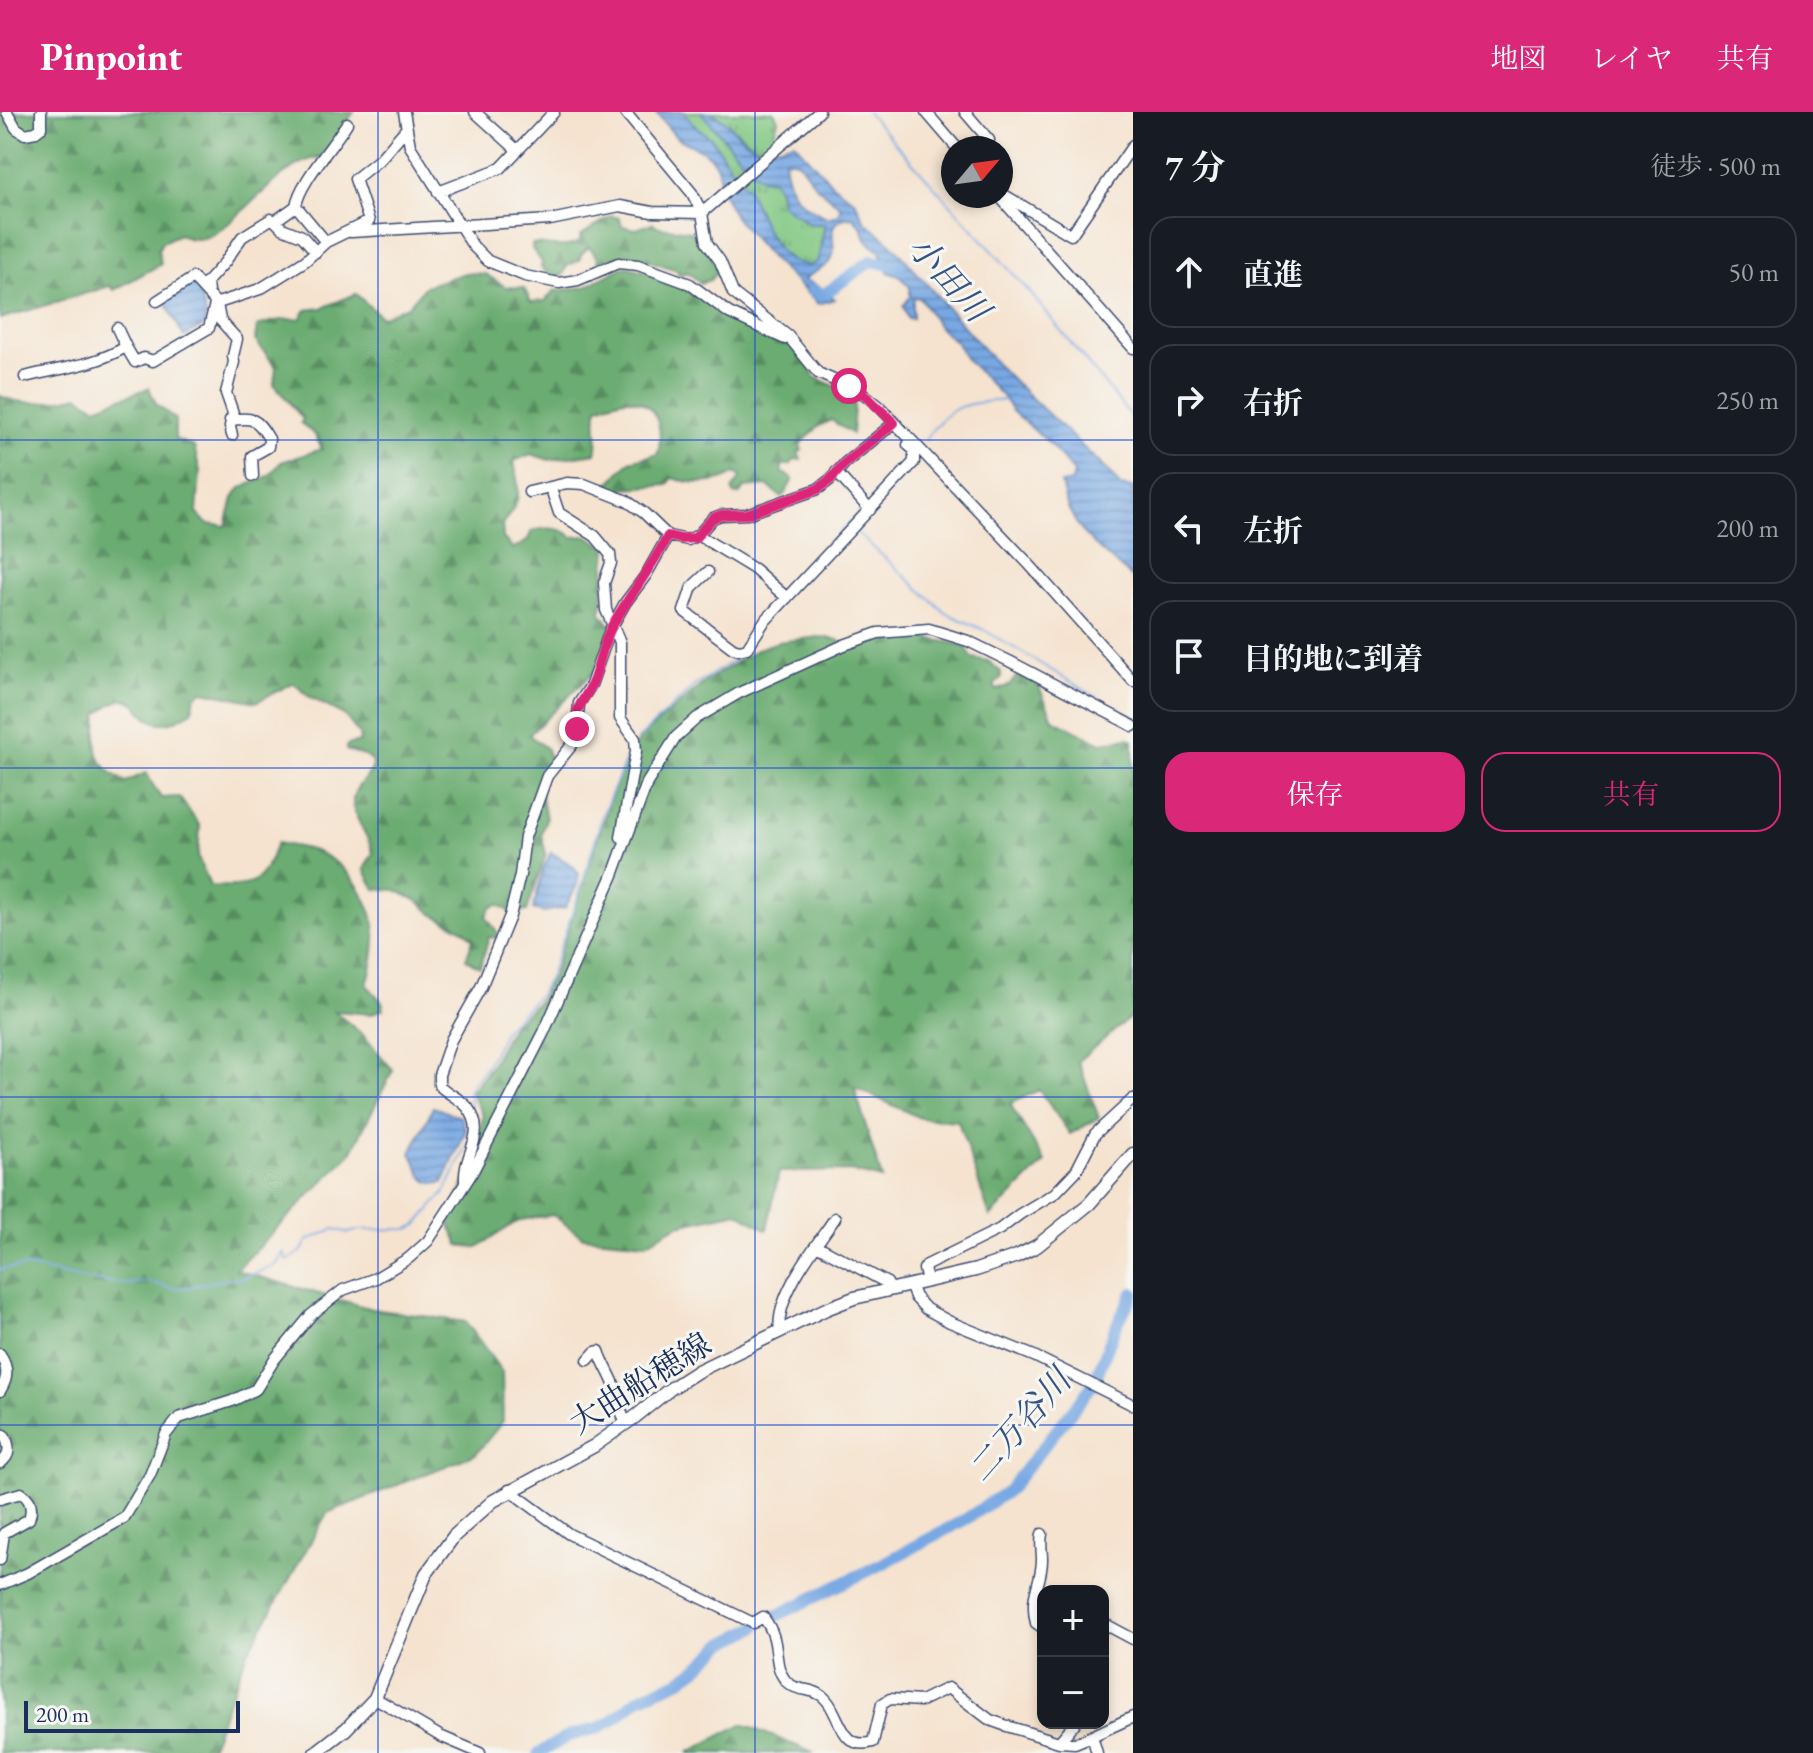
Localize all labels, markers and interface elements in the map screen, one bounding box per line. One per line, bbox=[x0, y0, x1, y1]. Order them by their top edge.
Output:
text: Pinpoint bbox=[40, 32, 182, 81]
text: 地図 bbox=[1490, 40, 1546, 76]
text: レイヤ bbox=[1590, 40, 1673, 76]
text: 共有 bbox=[1717, 40, 1773, 76]
north arrow bbox=[941, 136, 1013, 208]
text: 7 分 bbox=[1165, 145, 1225, 189]
text: 徒歩 · 500 m bbox=[1651, 149, 1781, 183]
water label: 小田川 bbox=[899, 225, 1002, 334]
icon: ahead bbox=[1167, 250, 1211, 294]
text: 直進 bbox=[1243, 255, 1303, 294]
text: 50 m bbox=[1729, 255, 1779, 289]
route start bbox=[831, 368, 867, 404]
icon: right bbox=[1167, 378, 1211, 422]
text: 右折 bbox=[1243, 383, 1303, 422]
text: 250 m bbox=[1716, 383, 1779, 417]
icon: left bbox=[1167, 506, 1211, 550]
text: 左折 bbox=[1243, 511, 1303, 550]
text: 200 m bbox=[1716, 511, 1779, 545]
icon: arrive bbox=[1167, 634, 1211, 678]
text: 目的地に到着 bbox=[1243, 639, 1423, 678]
route end bbox=[559, 711, 595, 747]
button: 保存 bbox=[1165, 752, 1465, 832]
button: 共有 bbox=[1481, 752, 1781, 832]
street label: 大曲船穂線 bbox=[561, 1323, 719, 1443]
water label: 二万谷川 bbox=[958, 1356, 1083, 1491]
map controls bbox=[1037, 1585, 1109, 1729]
button: + bbox=[1037, 1585, 1109, 1657]
button: − bbox=[1037, 1657, 1109, 1729]
scale bar bbox=[24, 1697, 240, 1733]
text: 200 m bbox=[36, 1700, 89, 1729]

